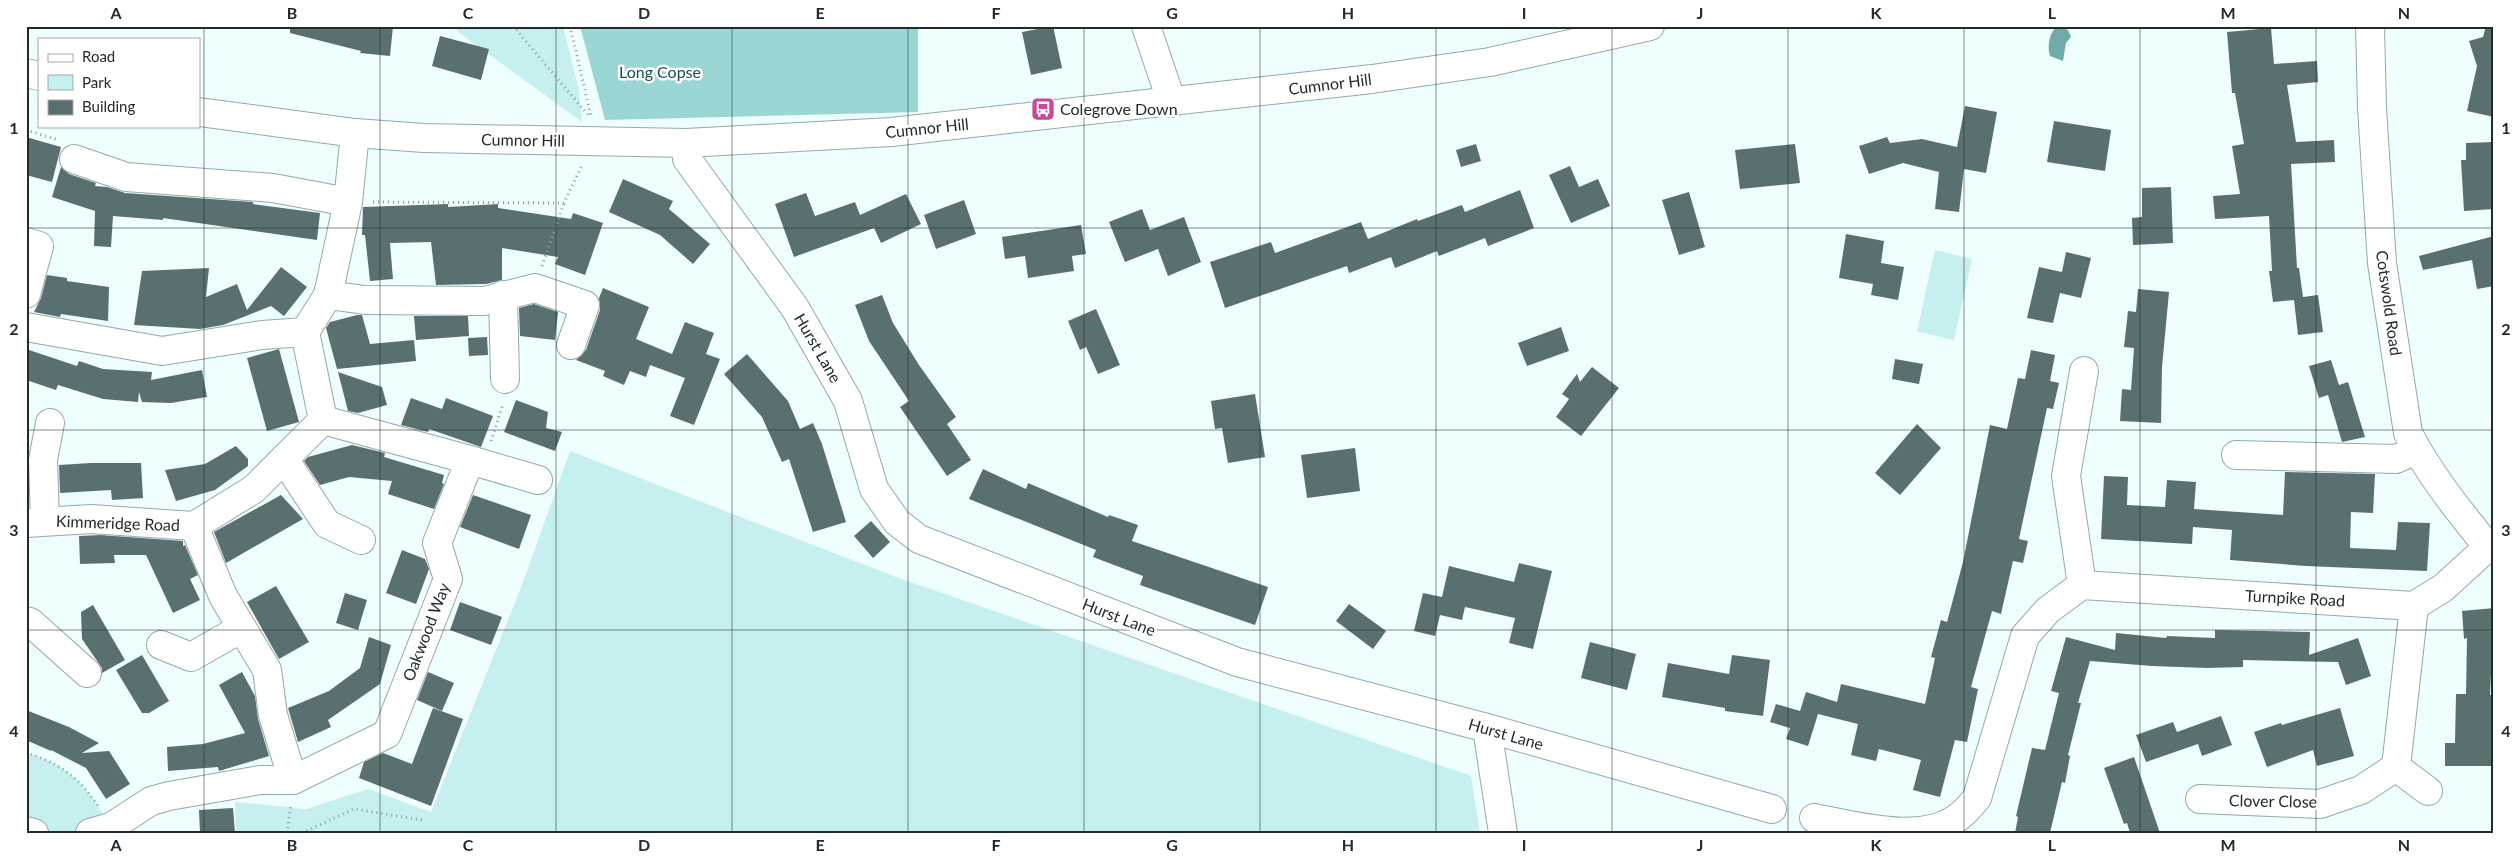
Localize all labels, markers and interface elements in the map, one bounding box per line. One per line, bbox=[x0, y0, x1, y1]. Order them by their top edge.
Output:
text: A bbox=[109, 3, 122, 22]
text: B bbox=[287, 3, 297, 22]
text: C bbox=[463, 3, 474, 22]
text: D bbox=[638, 3, 650, 22]
text: E bbox=[815, 3, 825, 22]
text: F bbox=[991, 3, 1001, 22]
text: G bbox=[1166, 3, 1178, 22]
text: H bbox=[1342, 3, 1354, 22]
text: I bbox=[1522, 3, 1526, 22]
text: J bbox=[1697, 3, 1703, 22]
text: K bbox=[1871, 3, 1883, 22]
text: L bbox=[2048, 3, 2057, 22]
text: M bbox=[2220, 3, 2236, 22]
text: N bbox=[2398, 3, 2410, 22]
legend bbox=[38, 38, 200, 128]
text: Road bbox=[82, 47, 115, 65]
park label: Long Copse bbox=[619, 62, 701, 81]
street label: Cumnor Hill bbox=[1287, 69, 1373, 98]
text: Park bbox=[82, 73, 112, 91]
bus stop icon: Colegrove Down bbox=[1030, 96, 1056, 122]
text: Building bbox=[82, 97, 135, 115]
place label: Colegrove Down bbox=[1060, 99, 1178, 118]
street label: Cumnor Hill bbox=[884, 114, 970, 141]
text: 1 bbox=[9, 118, 19, 137]
text: 1 bbox=[2501, 118, 2511, 137]
street label: Cumnor Hill bbox=[481, 129, 565, 150]
street label: Cotswold Road bbox=[2373, 249, 2406, 357]
street label: Hurst Lane bbox=[791, 310, 846, 386]
text: 2 bbox=[9, 319, 19, 338]
text: 2 bbox=[2501, 319, 2511, 338]
street label: Kimmeridge Road bbox=[56, 511, 180, 534]
text: 3 bbox=[9, 520, 19, 539]
text: 3 bbox=[2501, 520, 2511, 539]
street label: Oakwood Way bbox=[398, 579, 453, 684]
street label: Turnpike Road bbox=[2245, 585, 2345, 610]
street label: Hurst Lane bbox=[1080, 594, 1159, 639]
street label: Hurst Lane bbox=[1466, 714, 1546, 753]
text: 4 bbox=[9, 721, 19, 740]
text: 4 bbox=[2501, 721, 2511, 740]
street label: Clover Close bbox=[2229, 790, 2317, 811]
text: A bbox=[109, 835, 122, 854]
text: B bbox=[287, 835, 297, 854]
text: C bbox=[463, 835, 474, 854]
text: D bbox=[638, 835, 650, 854]
text: E bbox=[815, 835, 825, 854]
text: F bbox=[991, 835, 1001, 854]
text: G bbox=[1166, 835, 1178, 854]
text: H bbox=[1342, 835, 1354, 854]
text: I bbox=[1522, 835, 1526, 854]
text: J bbox=[1697, 835, 1703, 854]
text: K bbox=[1871, 835, 1883, 854]
text: L bbox=[2048, 835, 2057, 854]
text: M bbox=[2220, 835, 2236, 854]
text: N bbox=[2398, 835, 2410, 854]

